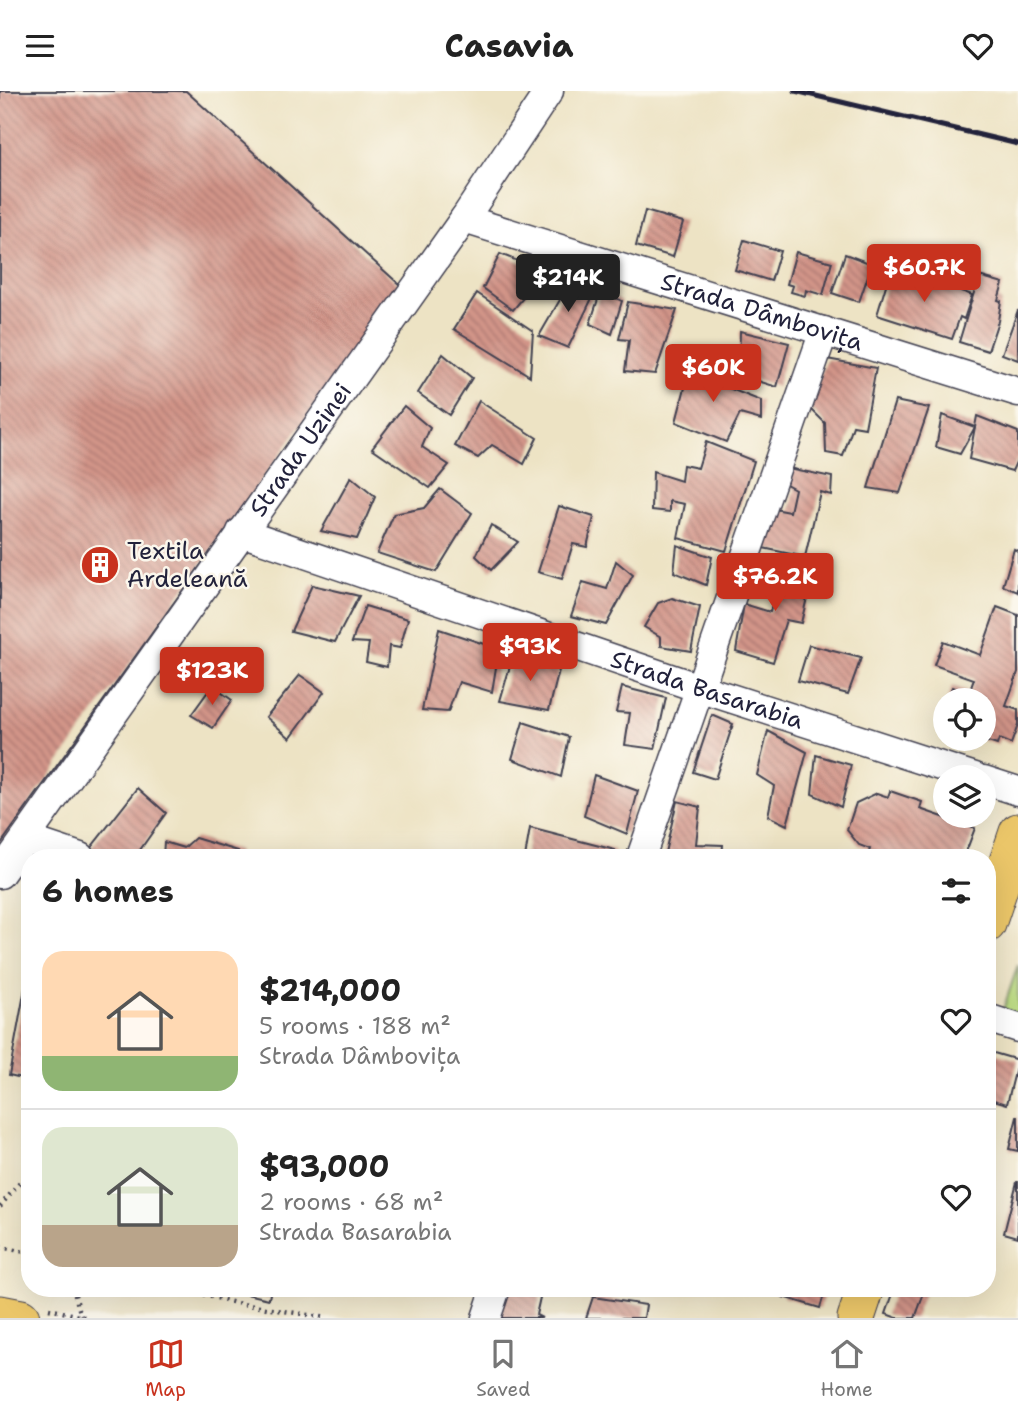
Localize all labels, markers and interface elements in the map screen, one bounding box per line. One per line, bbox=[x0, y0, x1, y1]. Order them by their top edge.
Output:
text: Casavia bbox=[444, 24, 574, 67]
icon: menu bbox=[21, 27, 59, 65]
icon: heart bbox=[959, 27, 997, 65]
pin: $60.7K bbox=[867, 245, 981, 304]
text: $60.7K bbox=[883, 252, 965, 282]
pin: $214K bbox=[519, 255, 617, 314]
text: $214K bbox=[532, 262, 604, 292]
street label: Strada Dâmbovița bbox=[657, 265, 867, 359]
pin: $60K bbox=[672, 345, 754, 404]
text: $60K bbox=[681, 352, 745, 382]
street label: Strada Uzinei bbox=[242, 377, 359, 523]
place label: Textila Ardeleană bbox=[127, 535, 248, 595]
building icon: Textila Ardeleană bbox=[79, 544, 121, 586]
pin: $76.2K bbox=[718, 553, 832, 613]
text: $76.2K bbox=[733, 561, 817, 591]
pin: $93K bbox=[489, 623, 571, 683]
text: $93K bbox=[499, 631, 561, 661]
street label: Strada Basarabia bbox=[606, 643, 807, 737]
pin: $123K bbox=[163, 647, 261, 707]
text: $123K bbox=[176, 655, 248, 685]
map controls bbox=[933, 688, 996, 828]
button: locate bbox=[933, 688, 996, 751]
button: layers bbox=[933, 765, 996, 828]
text: 6 homes bbox=[42, 871, 174, 912]
icon: filters bbox=[937, 872, 975, 910]
text: $214,000 bbox=[259, 970, 401, 1011]
icon: home bbox=[98, 979, 182, 1063]
icon: heart bbox=[937, 1002, 975, 1040]
text: 5 rooms · 188 m² bbox=[259, 1011, 451, 1041]
text: Strada Dâmbovița bbox=[259, 1041, 460, 1071]
text: $93,000 bbox=[259, 1146, 390, 1187]
icon: home bbox=[98, 1155, 182, 1239]
icon: heart bbox=[937, 1178, 975, 1216]
text: 2 rooms · 68 m² bbox=[259, 1187, 443, 1217]
text: Strada Basarabia bbox=[259, 1217, 452, 1247]
tab: Map bbox=[145, 1335, 186, 1402]
tab: Saved bbox=[476, 1335, 530, 1402]
tab: Home bbox=[821, 1335, 873, 1402]

